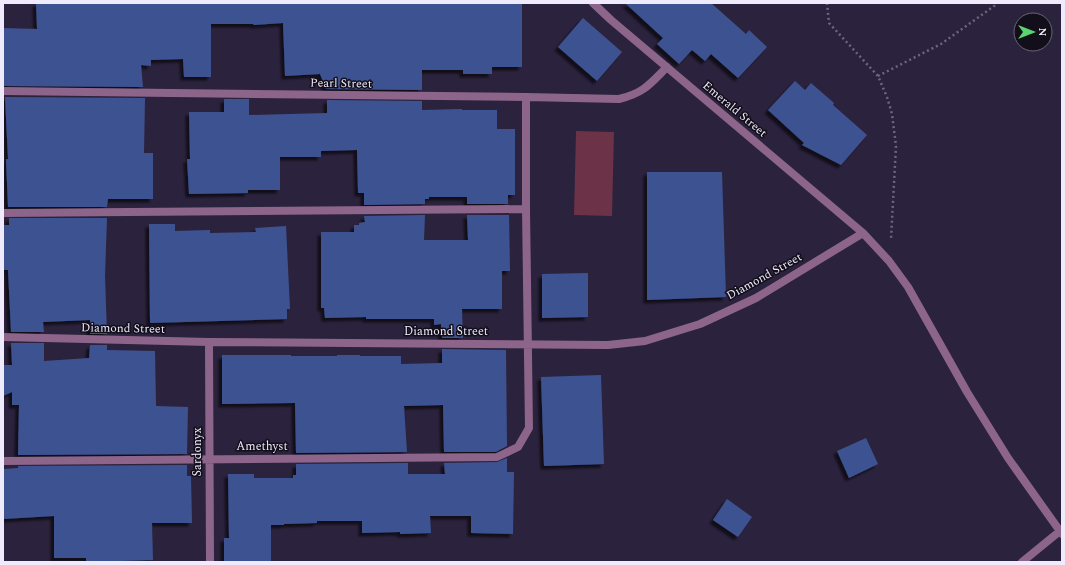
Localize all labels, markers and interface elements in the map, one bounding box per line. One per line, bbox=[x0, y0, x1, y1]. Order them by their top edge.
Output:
north arrow bbox=[1013, 12, 1053, 52]
text: N bbox=[1034, 28, 1051, 37]
street label: Pearl Street bbox=[310, 73, 372, 94]
street label: Emerald Street bbox=[698, 77, 771, 142]
street label: Diamond Street bbox=[723, 248, 806, 305]
street label: Diamond Street bbox=[81, 318, 165, 339]
street label: Diamond Street bbox=[404, 322, 488, 341]
street label: Sardonyx bbox=[188, 427, 207, 477]
street label: Amethyst bbox=[236, 437, 288, 456]

